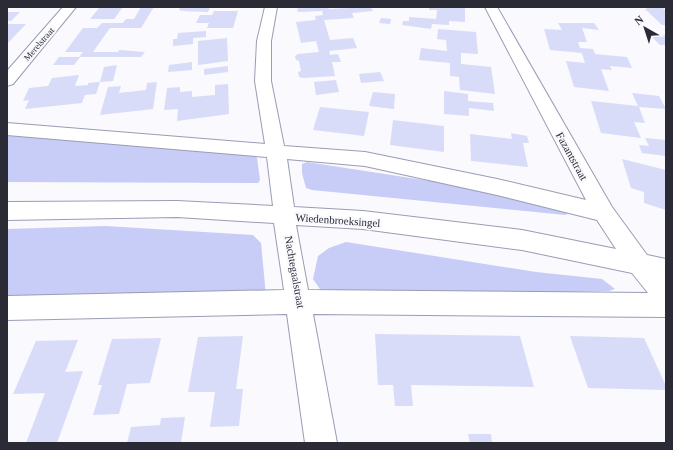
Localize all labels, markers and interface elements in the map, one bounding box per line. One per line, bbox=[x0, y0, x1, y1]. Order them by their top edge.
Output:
north arrow bbox=[625, 8, 665, 48]
text: N bbox=[632, 13, 646, 27]
street label: Merelstraat bbox=[22, 25, 57, 63]
street label: Fazantstraat bbox=[554, 130, 590, 182]
street label: Wiedenbroeksingel bbox=[295, 211, 381, 229]
street label: Nachtegaalstraat bbox=[283, 235, 307, 309]

